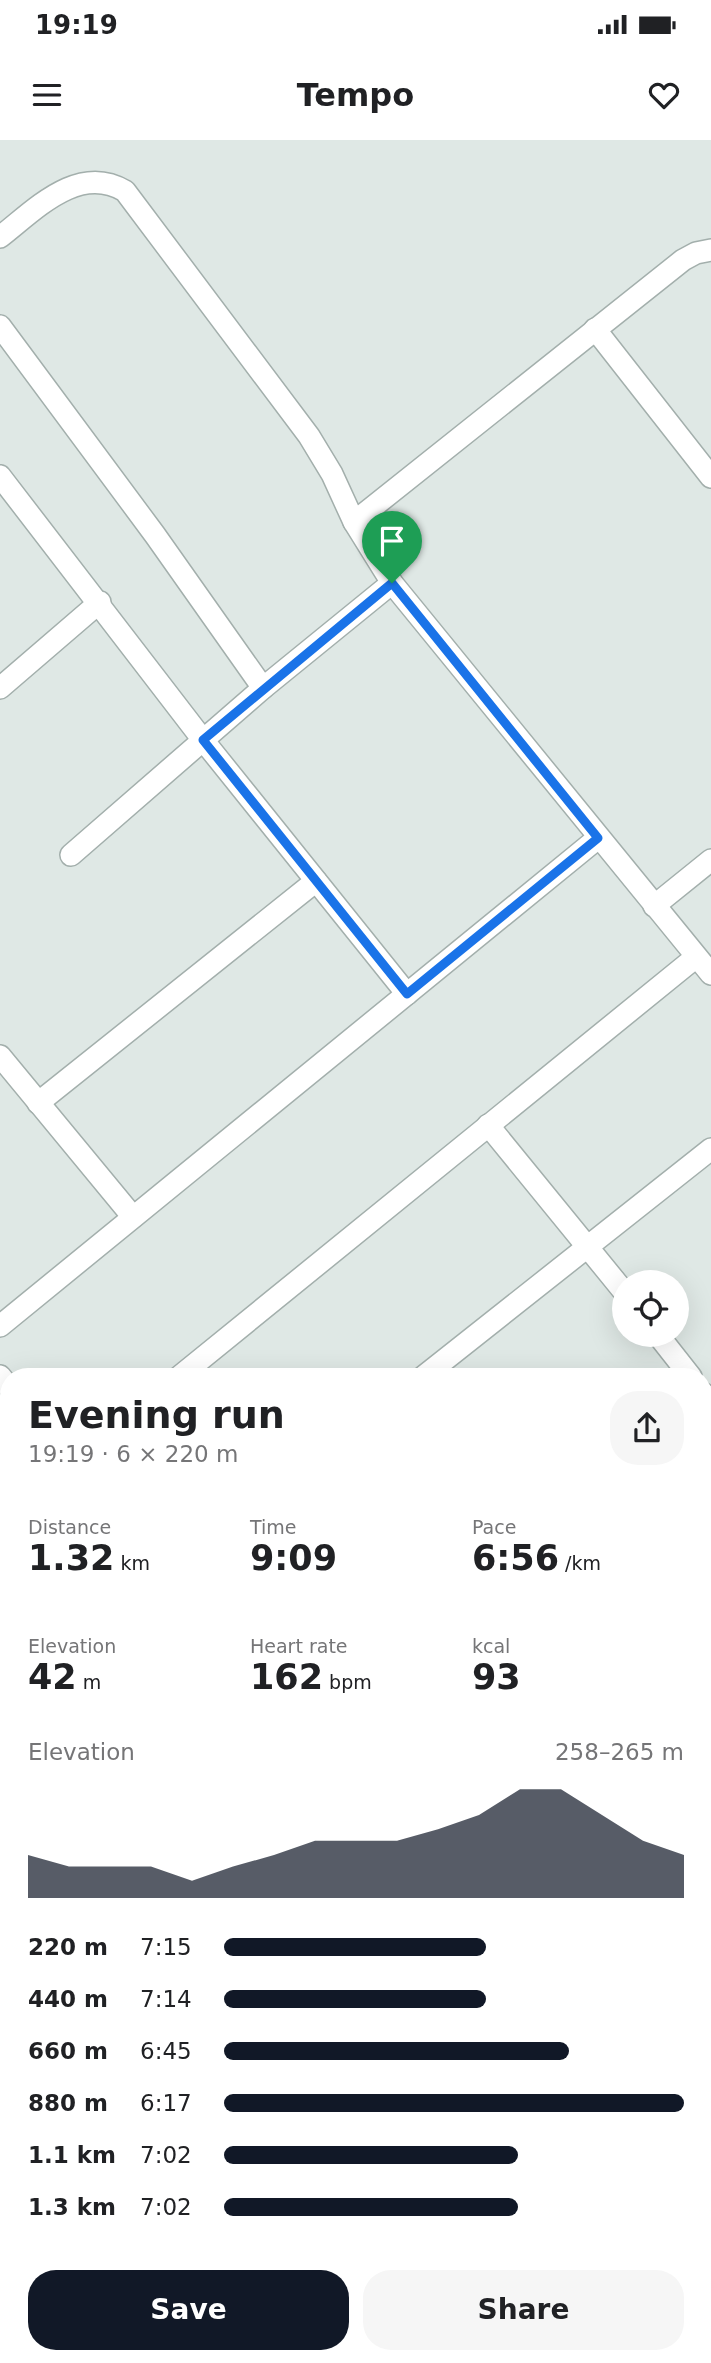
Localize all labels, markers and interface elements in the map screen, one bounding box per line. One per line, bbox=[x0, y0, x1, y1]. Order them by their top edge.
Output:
text: 19:19 bbox=[35, 10, 118, 40]
icon: menu bbox=[28, 76, 66, 114]
text: Tempo bbox=[297, 76, 414, 114]
icon: heart bbox=[645, 76, 683, 114]
pin bbox=[362, 511, 422, 583]
icon: arrive bbox=[373, 522, 411, 560]
map controls bbox=[612, 1270, 689, 1347]
button: locate bbox=[612, 1270, 689, 1347]
button: share bbox=[610, 1391, 684, 1465]
text: Evening run bbox=[28, 1393, 285, 1437]
text: 19:19 · 6 × 220 m bbox=[28, 1441, 238, 1467]
text: Distance bbox=[28, 1516, 111, 1538]
text: Time bbox=[250, 1516, 297, 1538]
text: Pace bbox=[472, 1516, 516, 1538]
text: 1.32 bbox=[28, 1538, 114, 1578]
text: 9:09 bbox=[250, 1538, 337, 1578]
text: 6:56 bbox=[472, 1538, 559, 1578]
text: km bbox=[114, 1552, 150, 1574]
text: /km bbox=[559, 1552, 601, 1574]
text: Elevation bbox=[28, 1635, 116, 1657]
text: Heart rate bbox=[250, 1635, 348, 1657]
text: kcal bbox=[472, 1635, 510, 1657]
text: 42 bbox=[28, 1657, 77, 1697]
text: 162 bbox=[250, 1657, 323, 1697]
text: 93 bbox=[472, 1657, 521, 1697]
text: m bbox=[77, 1671, 101, 1693]
text: bpm bbox=[323, 1671, 372, 1693]
text: Elevation bbox=[28, 1739, 135, 1765]
text: 258–265 m bbox=[555, 1739, 684, 1765]
text: 220 m bbox=[28, 1934, 108, 1960]
text: 7:15 bbox=[140, 1934, 192, 1960]
text: 440 m bbox=[28, 1986, 108, 2012]
text: 7:14 bbox=[140, 1986, 192, 2012]
text: 660 m bbox=[28, 2038, 108, 2064]
text: 6:45 bbox=[140, 2038, 192, 2064]
text: 880 m bbox=[28, 2090, 108, 2116]
text: 6:17 bbox=[140, 2090, 192, 2116]
text: 1.1 km bbox=[28, 2142, 116, 2168]
text: 7:02 bbox=[140, 2142, 192, 2168]
text: 1.3 km bbox=[28, 2194, 116, 2220]
text: 7:02 bbox=[140, 2194, 192, 2220]
button: Save bbox=[28, 2270, 349, 2350]
button: Share bbox=[363, 2270, 684, 2350]

